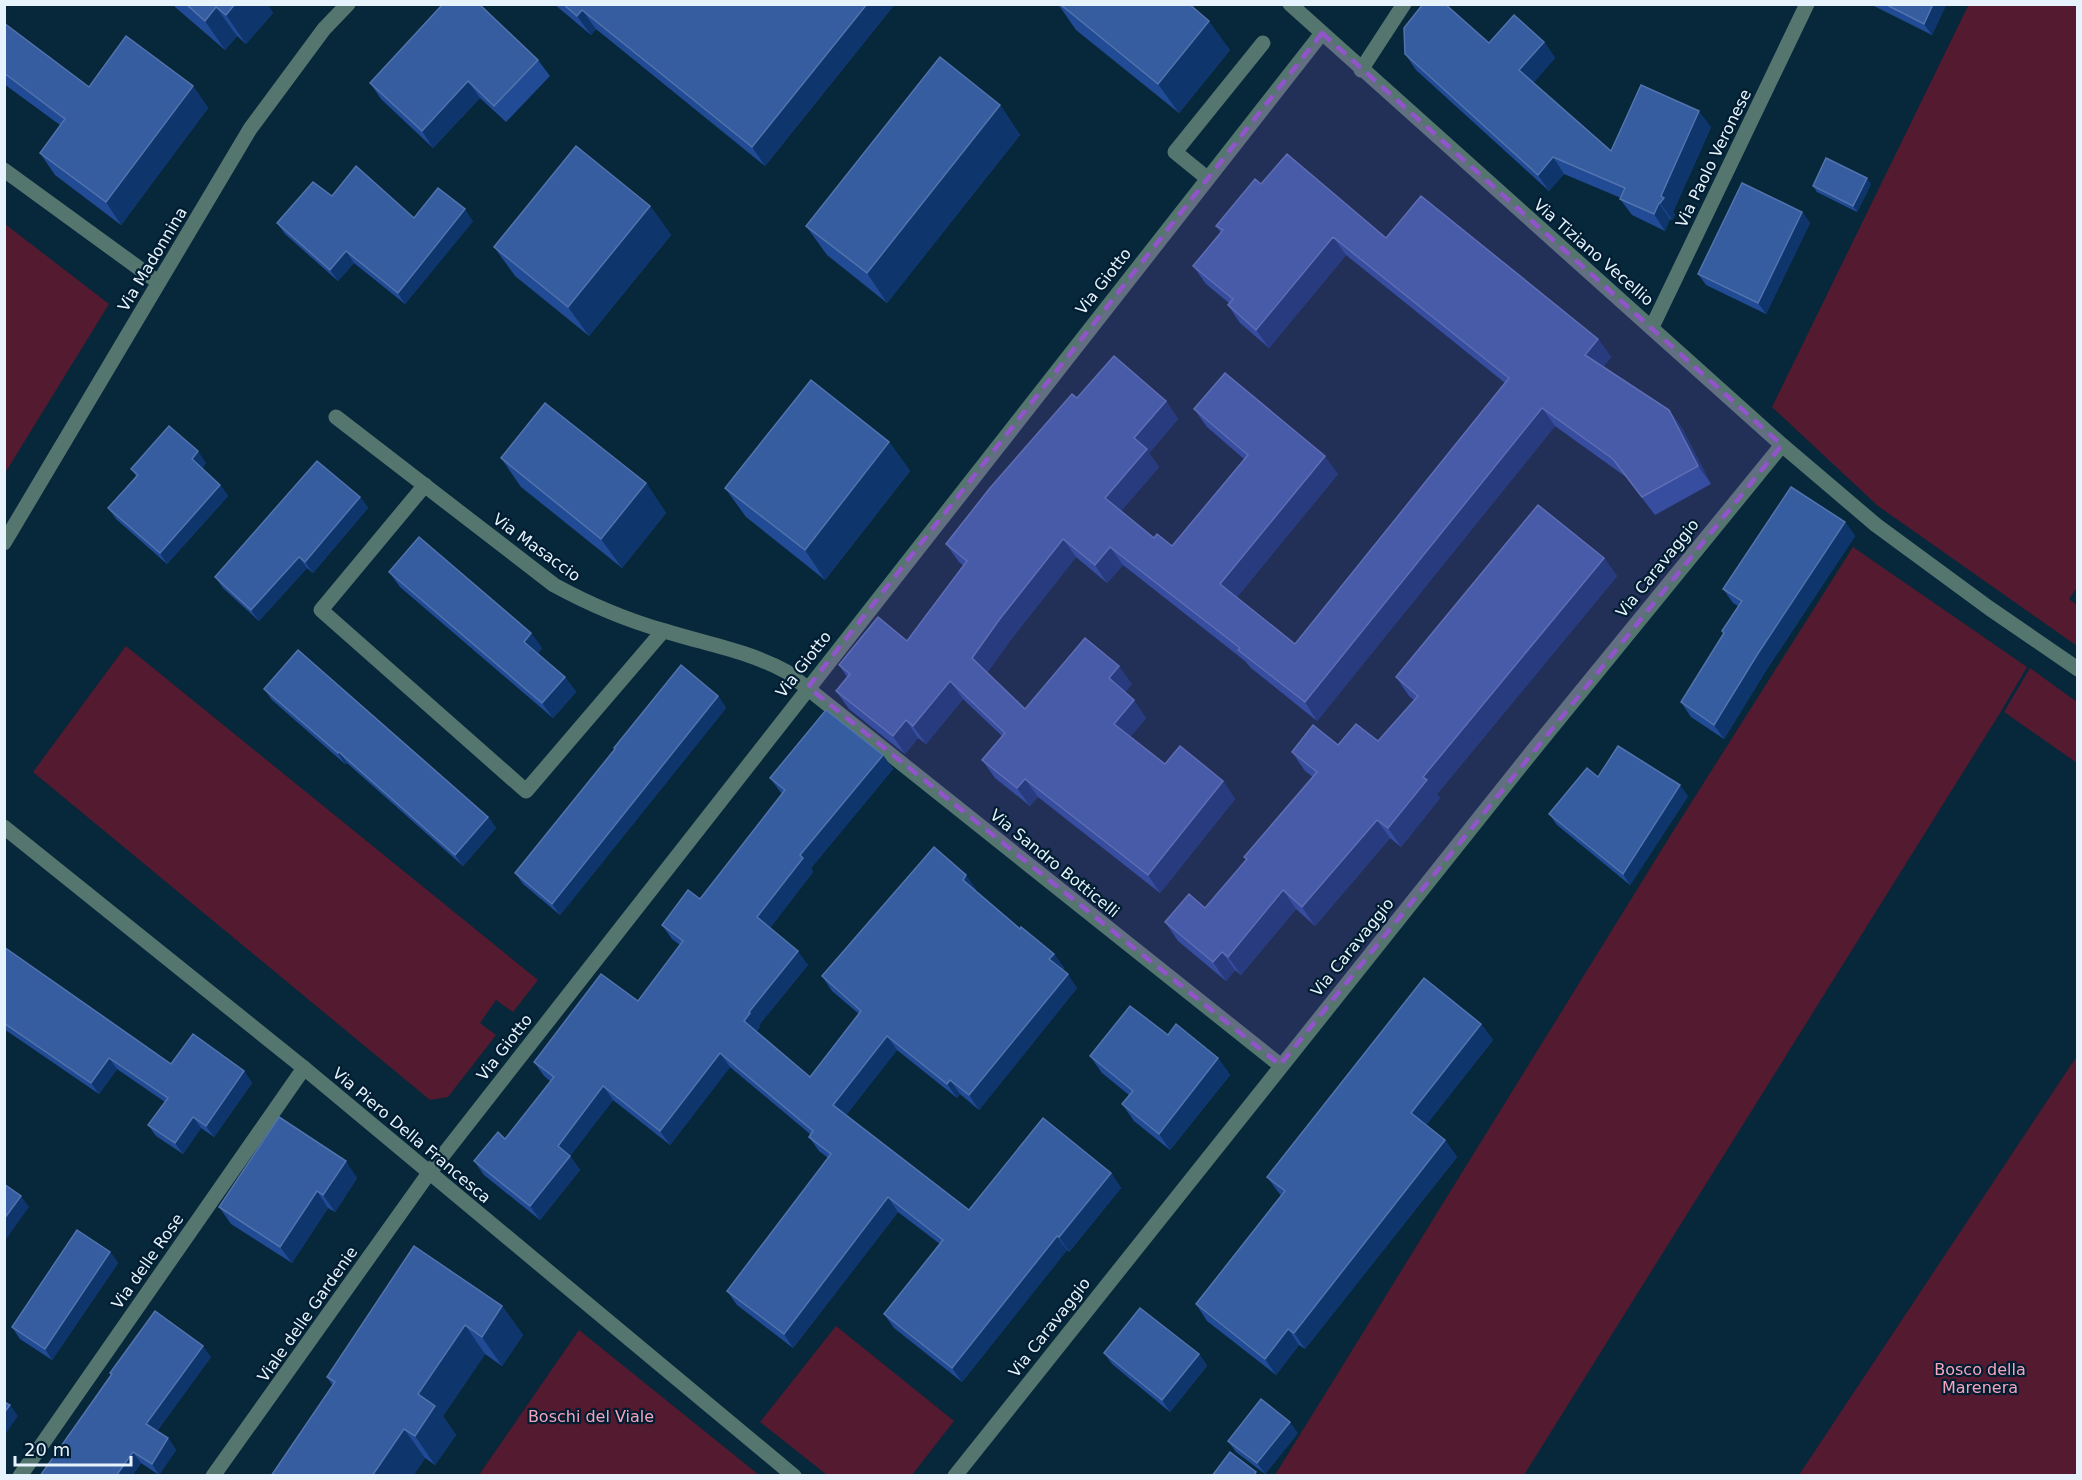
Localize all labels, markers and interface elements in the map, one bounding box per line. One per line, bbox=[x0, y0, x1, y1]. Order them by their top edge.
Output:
street label: Via Paolo Veronese bbox=[1672, 86, 1755, 230]
street label: Via Tiziano Vecellio bbox=[1530, 195, 1658, 310]
street label: Via Madonnina bbox=[114, 204, 191, 315]
street label: Via Giotto bbox=[1072, 244, 1135, 318]
street label: Via Masaccio bbox=[489, 509, 584, 586]
street label: Via Caravaggio bbox=[1612, 515, 1703, 621]
street label: Via Giotto bbox=[772, 627, 835, 701]
street label: Via Sandro Botticelli bbox=[986, 805, 1123, 921]
street label: Via Caravaggio bbox=[1307, 894, 1398, 1000]
street label: Via Giotto bbox=[473, 1010, 536, 1084]
street label: Via Piero Della Francesca bbox=[329, 1064, 495, 1207]
street label: Via delle Rose bbox=[107, 1210, 187, 1313]
street label: Viale delle Gardenie bbox=[253, 1243, 361, 1386]
street label: Via Caravaggio bbox=[1005, 1274, 1094, 1381]
park label: Bosco della Marenera bbox=[1934, 1360, 2026, 1397]
park label: Boschi del Viale bbox=[528, 1407, 654, 1426]
scale bar bbox=[15, 1429, 130, 1467]
text: 20 m bbox=[24, 1439, 70, 1460]

